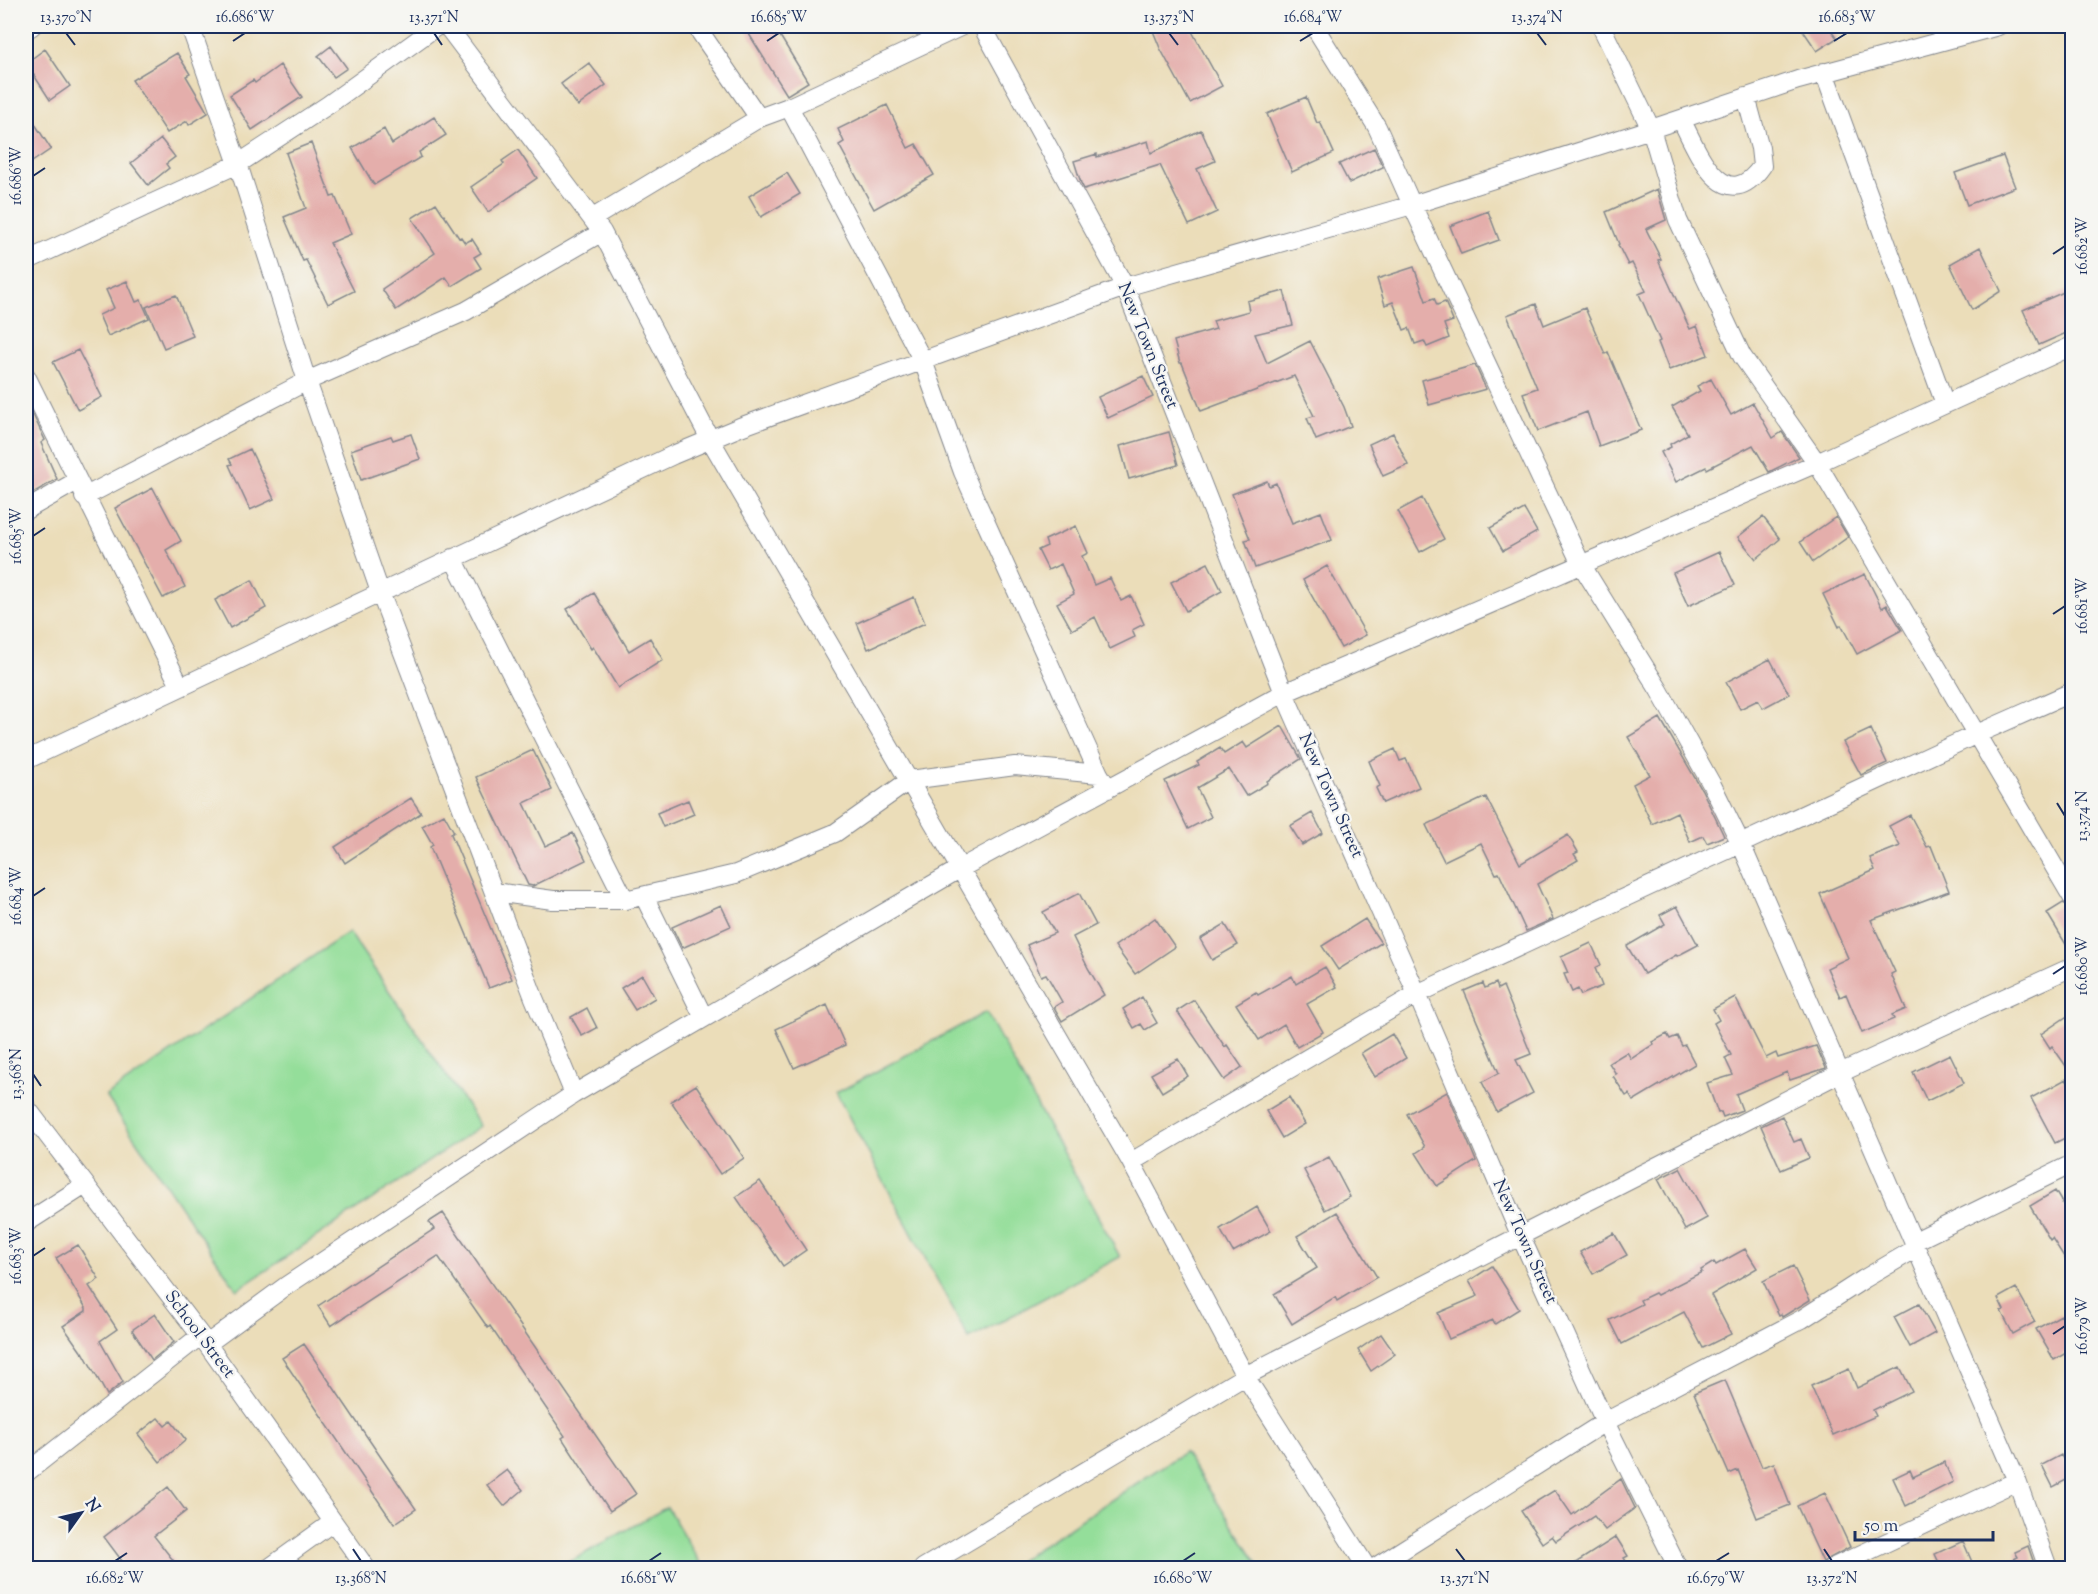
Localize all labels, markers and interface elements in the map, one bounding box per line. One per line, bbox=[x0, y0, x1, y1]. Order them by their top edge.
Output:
text: 13.370°N bbox=[40, 8, 92, 29]
text: 16.686°W bbox=[216, 8, 275, 29]
text: 13.371°N bbox=[409, 8, 459, 29]
text: 16.685°W bbox=[751, 8, 808, 29]
text: 13.373°N bbox=[1144, 8, 1194, 29]
text: 16.684°W bbox=[1284, 8, 1343, 29]
text: 13.374°N bbox=[1512, 8, 1562, 29]
text: 16.683°W bbox=[1818, 8, 1876, 29]
text: 16.686°W bbox=[7, 146, 28, 205]
text: 16.682°W bbox=[2073, 217, 2094, 275]
street label: New Town Street bbox=[1110, 279, 1184, 413]
text: 16.685°W bbox=[7, 507, 28, 564]
text: 16.681°W bbox=[2073, 577, 2094, 634]
street label: New Town Street bbox=[1291, 729, 1369, 863]
text: 13.374°N bbox=[2073, 791, 2094, 841]
text: 16.684°W bbox=[7, 866, 28, 925]
text: 16.680°W bbox=[2073, 936, 2094, 995]
text: 13.368°N bbox=[7, 1048, 28, 1100]
street label: New Town Street bbox=[1485, 1175, 1563, 1309]
text: 16.683°W bbox=[7, 1227, 28, 1285]
street label: School Street bbox=[157, 1286, 241, 1384]
text: 16.679°W bbox=[2073, 1297, 2094, 1355]
north arrow bbox=[51, 1483, 111, 1543]
text: N bbox=[78, 1494, 105, 1518]
scale bar bbox=[1855, 1504, 1993, 1542]
text: 50 m bbox=[1863, 1514, 1899, 1540]
text: 16.682°W bbox=[86, 1569, 144, 1590]
text: 13.368°N bbox=[335, 1569, 387, 1590]
text: 16.681°W bbox=[621, 1569, 678, 1590]
text: 16.680°W bbox=[1154, 1569, 1213, 1590]
text: 13.371°N bbox=[1440, 1569, 1490, 1590]
text: 16.679°W bbox=[1687, 1569, 1745, 1590]
text: 13.372°N bbox=[1807, 1569, 1857, 1590]

